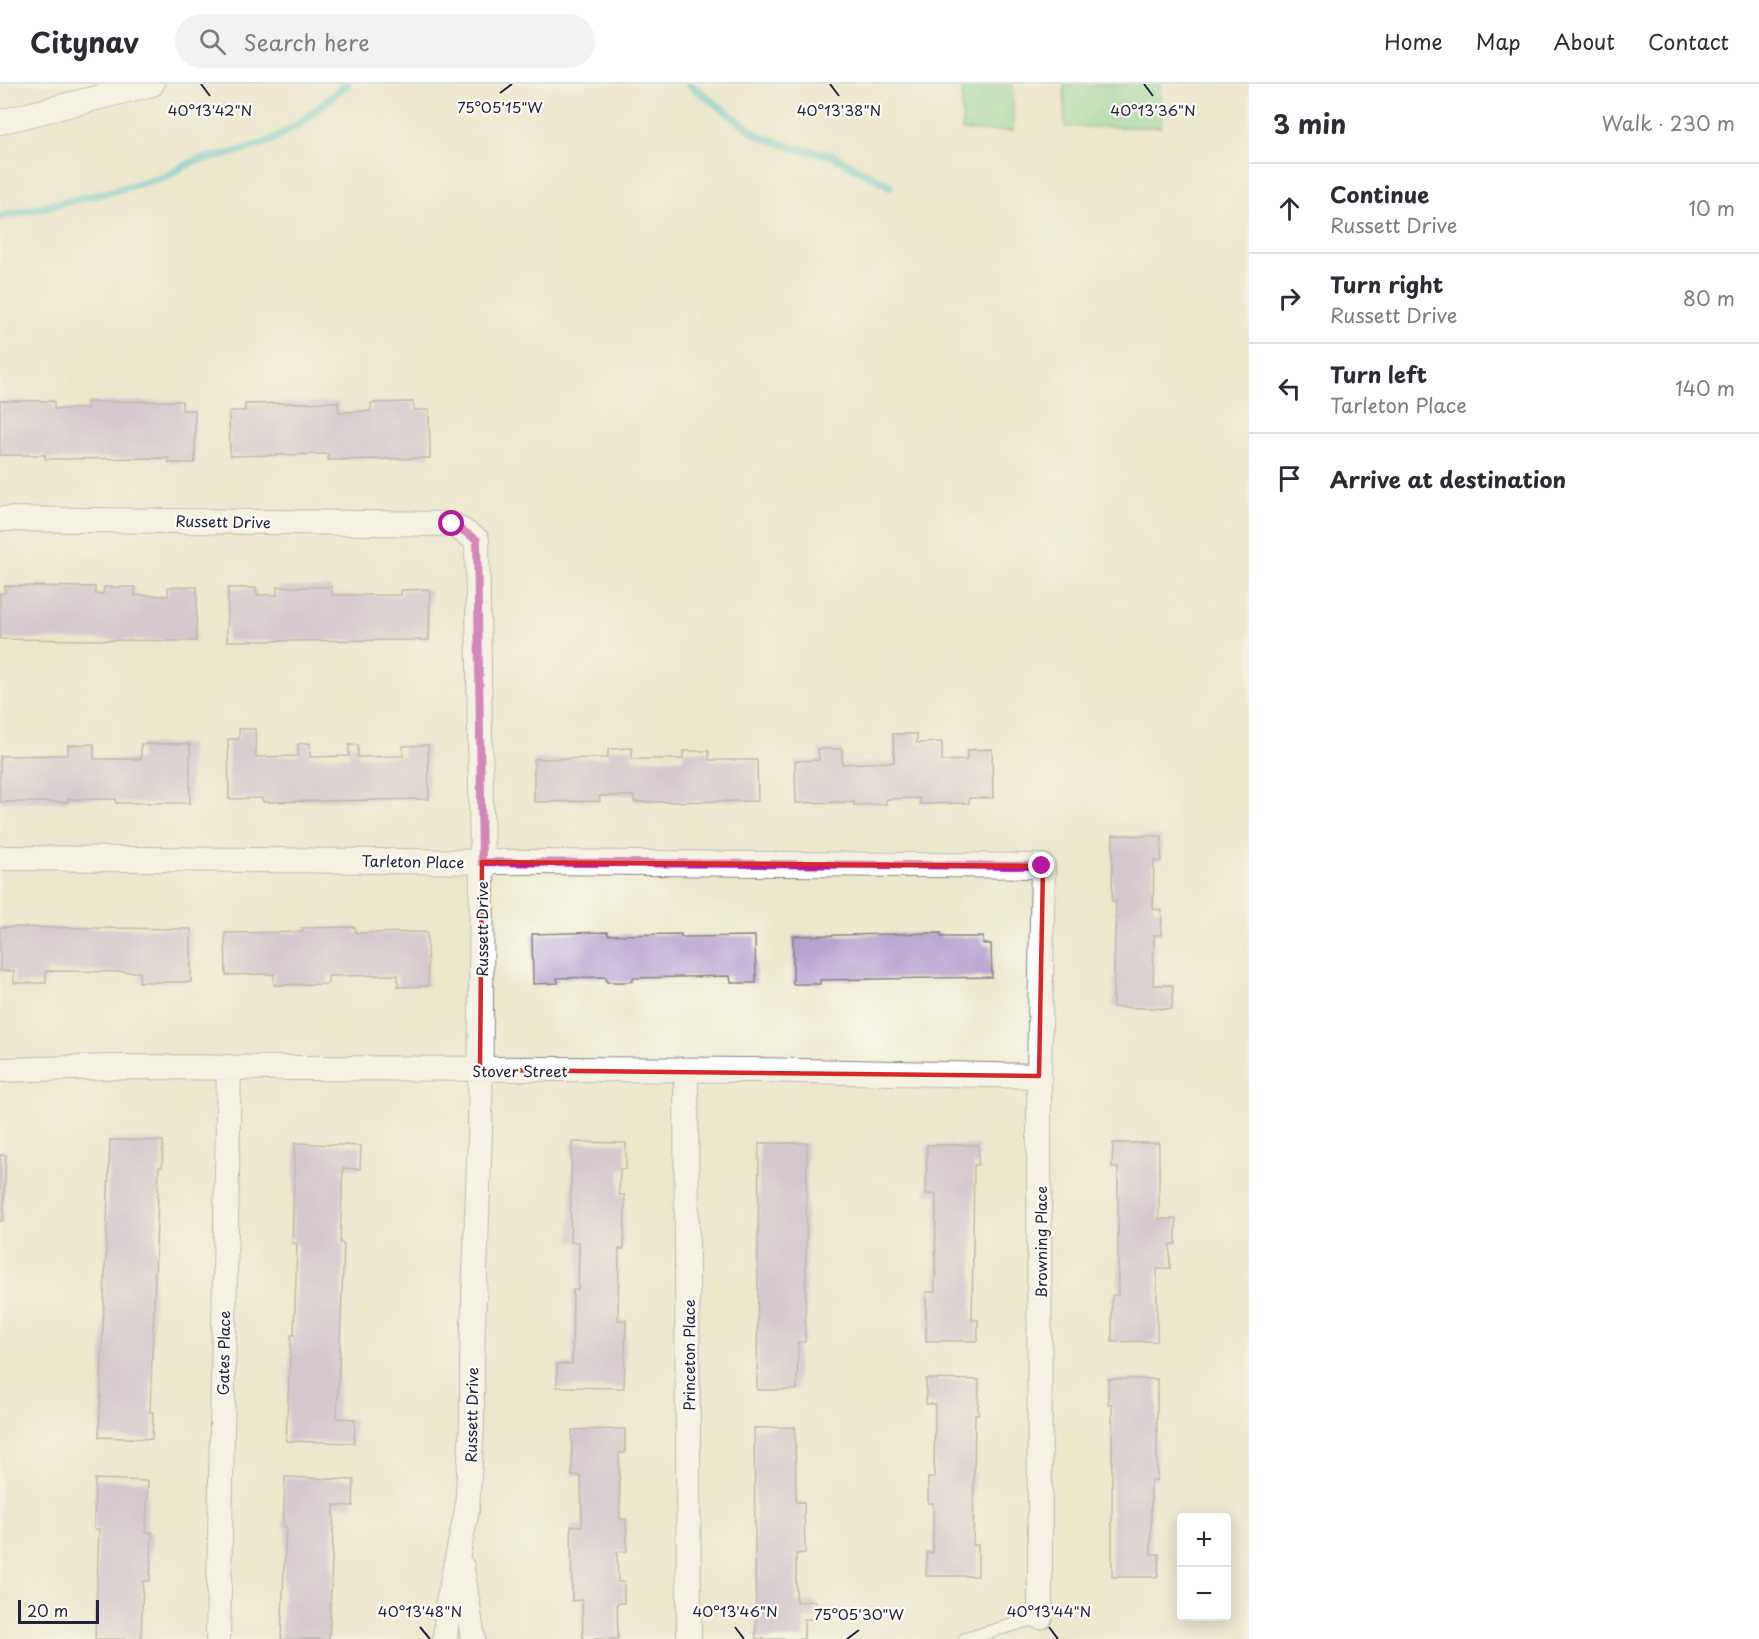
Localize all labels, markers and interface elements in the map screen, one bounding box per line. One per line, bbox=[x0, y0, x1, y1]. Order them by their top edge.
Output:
search box bbox=[175, 14, 595, 68]
text: Citynav bbox=[30, 20, 139, 63]
icon: search bbox=[196, 25, 229, 58]
text: Search here bbox=[244, 25, 370, 58]
text: Home bbox=[1384, 25, 1443, 57]
text: Map bbox=[1476, 25, 1521, 57]
text: About bbox=[1554, 25, 1615, 57]
text: Contact bbox=[1648, 25, 1729, 57]
text: 75°05'15"W bbox=[457, 95, 543, 118]
text: 40°13'42"N bbox=[168, 98, 252, 121]
text: 40°13'38"N bbox=[797, 98, 881, 121]
text: 40°13'36"N bbox=[1110, 98, 1196, 121]
text: 3 min bbox=[1273, 104, 1346, 143]
text: Walk · 230 m bbox=[1602, 108, 1735, 138]
text: Continue bbox=[1330, 177, 1429, 210]
icon: ahead bbox=[1273, 192, 1306, 225]
text: 10 m bbox=[1688, 193, 1735, 223]
text: Russett Drive bbox=[1330, 210, 1457, 240]
text: Turn right bbox=[1330, 267, 1443, 300]
icon: right bbox=[1273, 282, 1306, 315]
text: 80 m bbox=[1683, 283, 1735, 313]
text: Russett Drive bbox=[1330, 300, 1457, 330]
text: Turn left bbox=[1330, 357, 1427, 390]
icon: left bbox=[1273, 372, 1306, 405]
text: 140 m bbox=[1675, 373, 1735, 403]
text: Tarleton Place bbox=[1330, 390, 1467, 420]
icon: arrive bbox=[1273, 462, 1306, 495]
text: Arrive at destination bbox=[1330, 462, 1566, 495]
street label: Russett Drive bbox=[175, 509, 271, 533]
route start bbox=[438, 510, 464, 536]
street label: Tarleton Place bbox=[362, 849, 465, 873]
route end bbox=[1028, 852, 1054, 878]
street label: Russett Drive bbox=[470, 881, 493, 977]
street label: Stover Street bbox=[472, 1059, 568, 1082]
street label: Browning Place bbox=[1029, 1186, 1052, 1298]
street label: Princeton Place bbox=[677, 1299, 700, 1411]
street label: Gates Place bbox=[211, 1310, 235, 1396]
street label: Russett Drive bbox=[459, 1367, 483, 1463]
map controls bbox=[1177, 1513, 1231, 1621]
button: + bbox=[1177, 1513, 1231, 1567]
button: − bbox=[1177, 1567, 1231, 1621]
scale bar bbox=[18, 1597, 99, 1624]
text: 20 m bbox=[27, 1598, 68, 1622]
text: 40°13'48"N bbox=[378, 1599, 462, 1622]
text: 40°13'46"N bbox=[692, 1599, 778, 1622]
text: 40°13'44"N bbox=[1007, 1599, 1091, 1622]
text: 75°05'30"W bbox=[814, 1602, 904, 1625]

